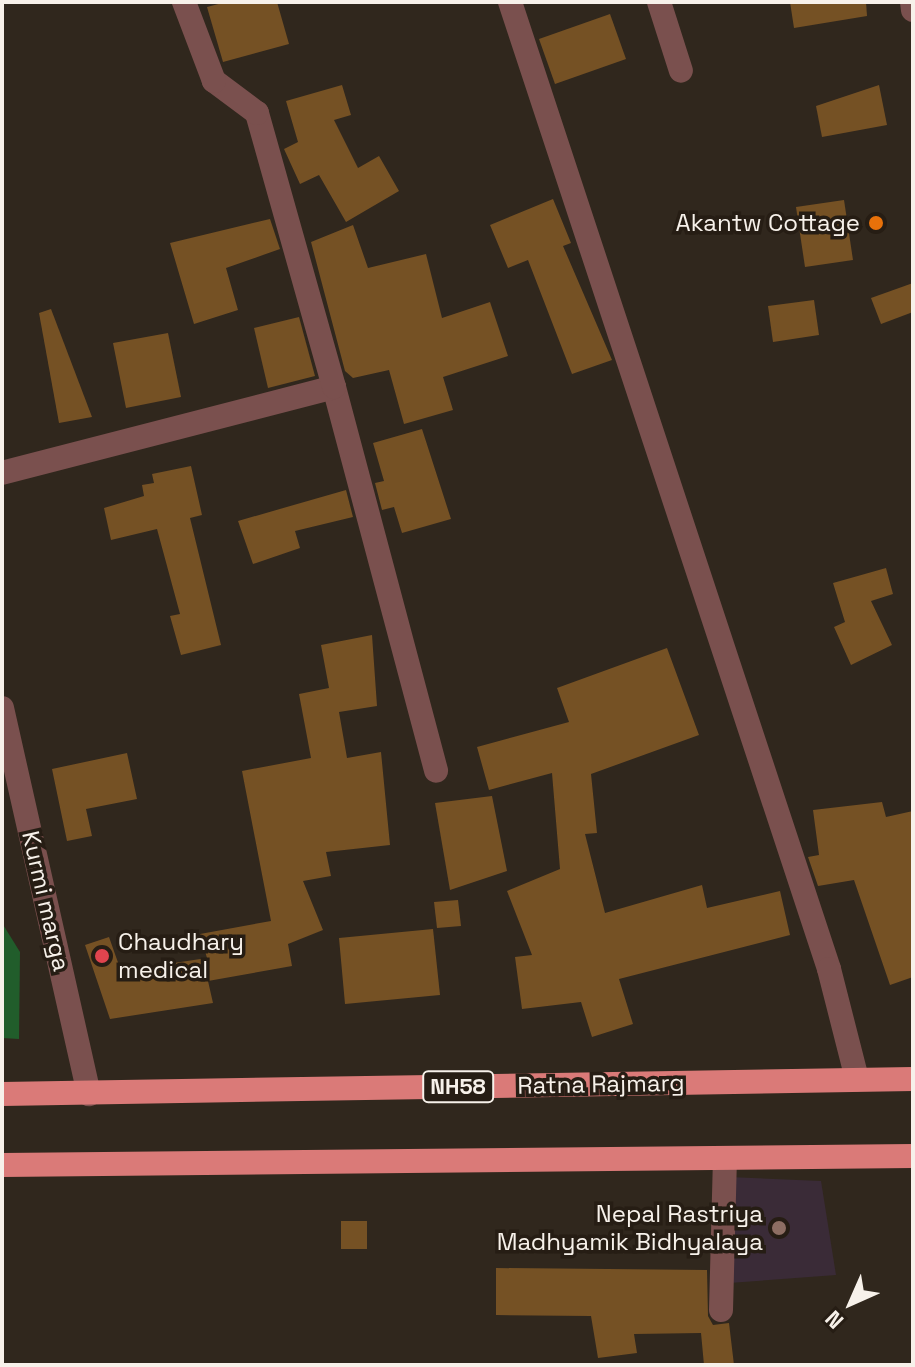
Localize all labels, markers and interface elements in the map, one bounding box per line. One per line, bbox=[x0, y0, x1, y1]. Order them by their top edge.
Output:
place label: Akantw Cottage bbox=[676, 209, 860, 237]
marker: Akantw Cottage bbox=[867, 214, 885, 232]
street label: Kurmi marga bbox=[16, 828, 76, 974]
place label: Chaudhary medical bbox=[118, 928, 244, 984]
marker: Chaudhary medical bbox=[93, 947, 111, 965]
street label: Ratna Rajmarg bbox=[517, 1068, 685, 1100]
road number: NH58 bbox=[422, 1069, 494, 1105]
place label: Nepal Rastriya Madhyamik Bidhyalaya bbox=[497, 1200, 763, 1256]
marker: Nepal Rastriya Madhyamik Bidhyalaya bbox=[770, 1219, 788, 1237]
north arrow bbox=[811, 1263, 891, 1343]
text: N bbox=[819, 1305, 849, 1335]

